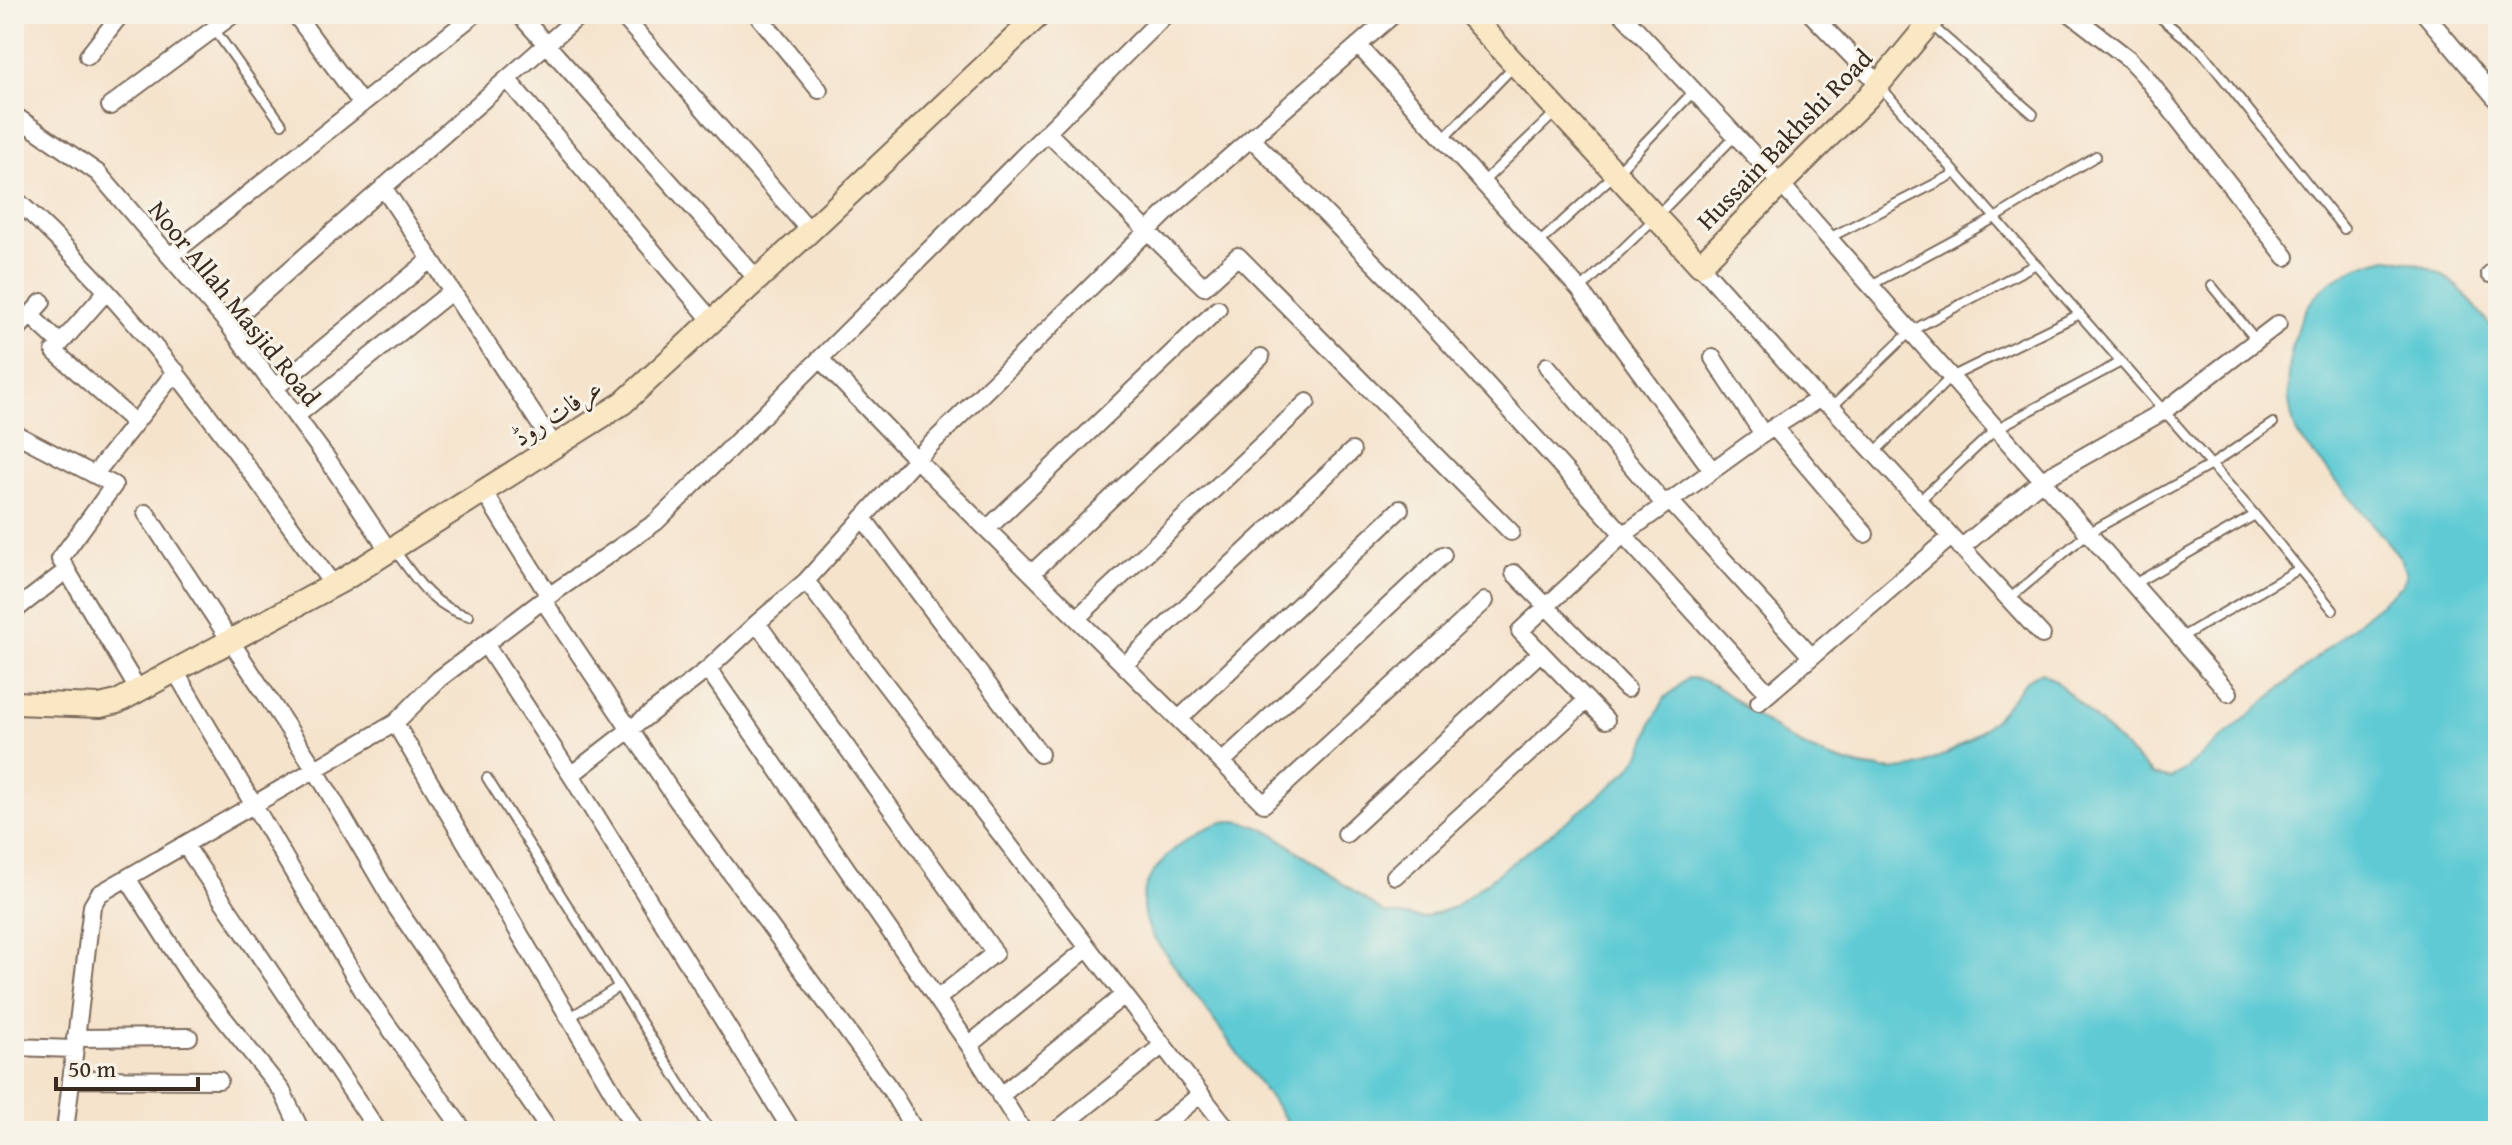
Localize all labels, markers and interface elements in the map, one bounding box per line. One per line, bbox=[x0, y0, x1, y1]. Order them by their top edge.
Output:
street label: Hussain Bakhshi Road bbox=[1687, 39, 1881, 239]
street label: Noor Allah Masjid Road bbox=[140, 192, 331, 415]
street label: عرفات روڈ bbox=[504, 368, 610, 456]
scale bar bbox=[56, 1041, 198, 1091]
text: 50 m bbox=[68, 1051, 116, 1086]

